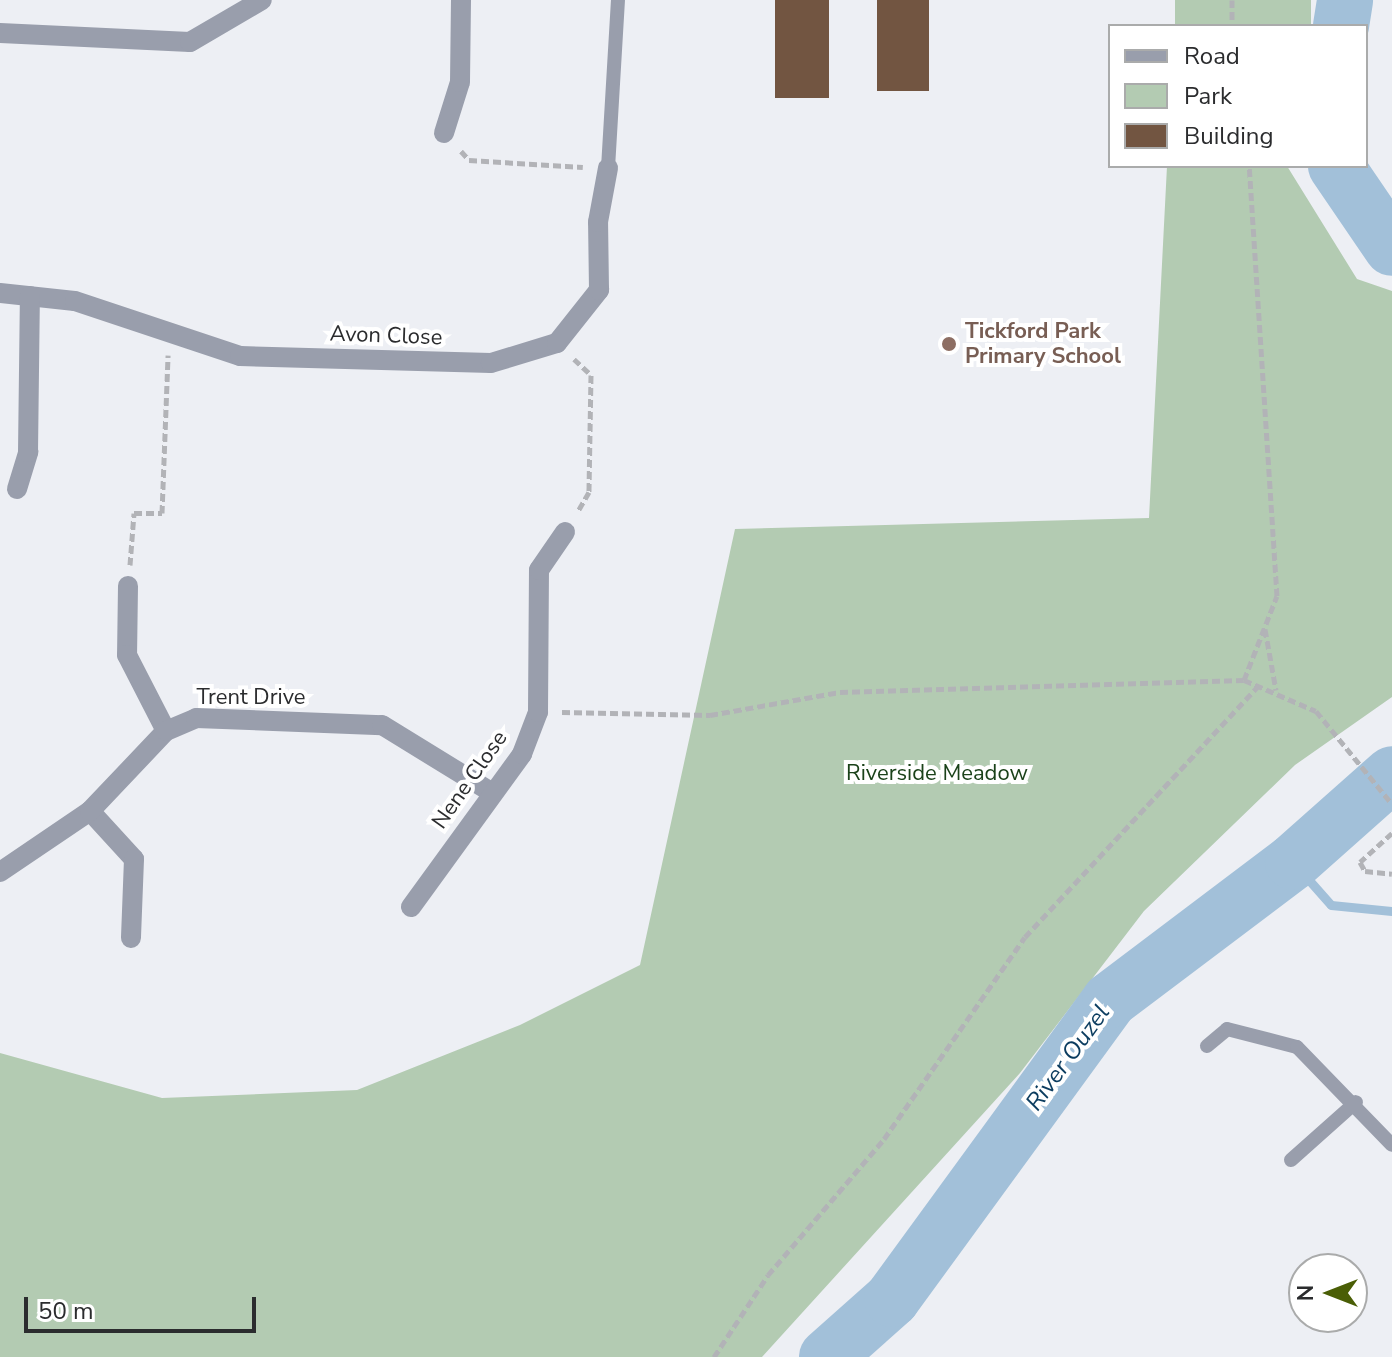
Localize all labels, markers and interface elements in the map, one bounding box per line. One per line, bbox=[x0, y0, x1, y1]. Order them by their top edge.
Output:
legend bbox=[1108, 24, 1368, 168]
text: Road bbox=[1184, 40, 1240, 72]
text: Park bbox=[1184, 80, 1232, 112]
text: Building bbox=[1184, 120, 1274, 152]
place label: Tickford Park Primary School bbox=[965, 318, 1121, 370]
street label: Avon Close bbox=[329, 321, 443, 351]
marker: Tickford Park Primary School bbox=[940, 335, 958, 353]
street label: Trent Drive bbox=[196, 685, 306, 711]
street label: Nene Close bbox=[427, 726, 513, 834]
park label: Riverside Meadow bbox=[846, 761, 1028, 787]
water label: River Ouzel bbox=[1020, 999, 1116, 1117]
north arrow bbox=[1288, 1253, 1368, 1333]
scale bar bbox=[28, 1281, 260, 1331]
text: N bbox=[1291, 1285, 1321, 1301]
text: 50 m bbox=[38, 1295, 94, 1327]

